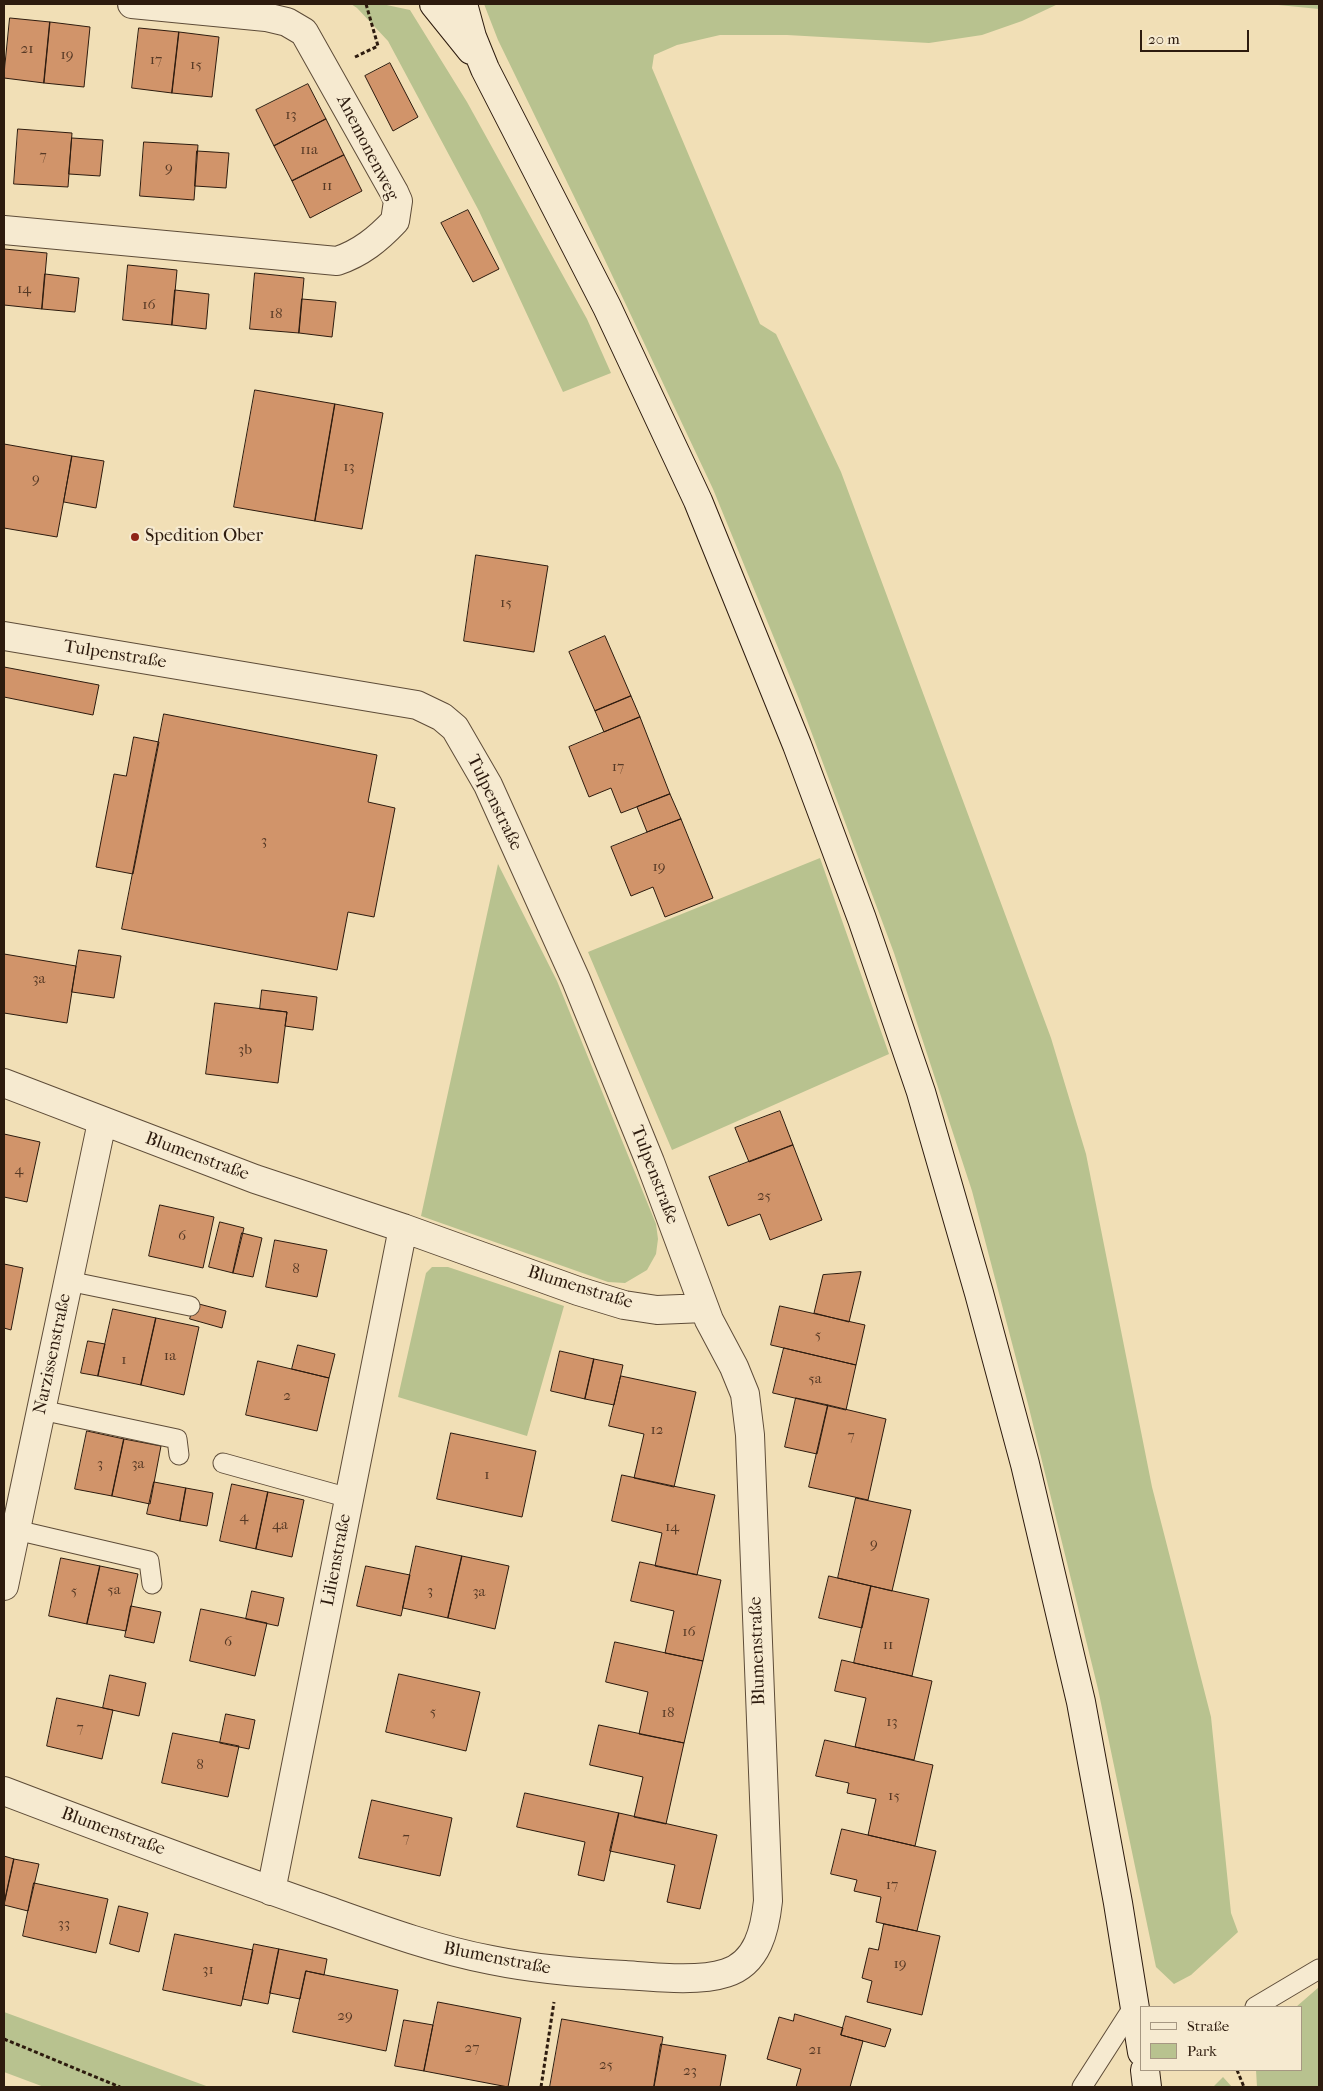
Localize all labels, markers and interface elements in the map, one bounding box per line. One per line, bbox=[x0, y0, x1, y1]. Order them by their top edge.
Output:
scale bar bbox=[1143, 20, 1252, 52]
text: 20 m bbox=[1148, 30, 1180, 48]
house number: 21 bbox=[20, 40, 34, 58]
house number: 19 bbox=[60, 46, 74, 64]
house number: 17 bbox=[150, 51, 162, 69]
house number: 15 bbox=[190, 56, 202, 74]
street label: Anemonenweg bbox=[331, 92, 403, 204]
house number: 13 bbox=[285, 106, 297, 124]
house number: 11a bbox=[300, 141, 318, 159]
house number: 7 bbox=[39, 147, 47, 165]
house number: 9 bbox=[165, 159, 173, 177]
house number: 11 bbox=[322, 177, 332, 195]
house number: 14 bbox=[17, 280, 31, 298]
house number: 16 bbox=[142, 296, 156, 314]
house number: 18 bbox=[270, 305, 282, 323]
house number: 13 bbox=[343, 458, 355, 476]
house number: 9 bbox=[32, 470, 40, 488]
place label: Spedition Ober bbox=[145, 526, 263, 548]
marker: Spedition Ober bbox=[129, 531, 141, 543]
house number: 15 bbox=[500, 594, 512, 612]
street label: Tulpenstraße bbox=[62, 636, 168, 674]
street label: Tulpenstraße bbox=[462, 752, 526, 854]
house number: 17 bbox=[612, 758, 624, 776]
house number: 3 bbox=[261, 832, 267, 850]
house number: 19 bbox=[652, 858, 666, 876]
house number: 3a bbox=[32, 970, 46, 988]
house number: 3b bbox=[238, 1041, 252, 1059]
street label: Tulpenstraße bbox=[625, 1123, 683, 1227]
street label: Blumenstraße bbox=[142, 1128, 252, 1186]
house number: 4 bbox=[15, 1161, 23, 1179]
house number: 25 bbox=[757, 1187, 771, 1205]
house number: 6 bbox=[178, 1227, 186, 1245]
house number: 8 bbox=[292, 1260, 300, 1278]
street label: Blumenstraße bbox=[525, 1262, 635, 1314]
street label: Narzissenstraße bbox=[30, 1292, 76, 1416]
house number: 5 bbox=[815, 1326, 821, 1344]
house number: 1a bbox=[164, 1347, 176, 1365]
house number: 1 bbox=[121, 1351, 127, 1369]
house number: 5a bbox=[808, 1370, 822, 1388]
house number: 2 bbox=[283, 1387, 291, 1405]
house number: 12 bbox=[650, 1421, 664, 1439]
house number: 7 bbox=[847, 1427, 855, 1445]
house number: 3 bbox=[97, 1455, 103, 1473]
house number: 3a bbox=[131, 1455, 145, 1473]
house number: 1 bbox=[484, 1466, 490, 1484]
house number: 4 bbox=[240, 1508, 248, 1526]
street label: Lilienstraße bbox=[317, 1512, 357, 1608]
house number: 4a bbox=[272, 1516, 288, 1534]
house number: 14 bbox=[665, 1518, 679, 1536]
house number: 9 bbox=[870, 1535, 878, 1553]
house number: 5a bbox=[107, 1581, 121, 1599]
house number: 5 bbox=[71, 1582, 77, 1600]
house number: 3 bbox=[427, 1582, 433, 1600]
house number: 3a bbox=[472, 1583, 486, 1601]
street label: Blumenstraße bbox=[745, 1596, 771, 1706]
house number: 16 bbox=[682, 1623, 696, 1641]
house number: 6 bbox=[224, 1633, 232, 1651]
house number: 11 bbox=[883, 1636, 893, 1654]
house number: 5 bbox=[430, 1703, 436, 1721]
house number: 18 bbox=[662, 1704, 674, 1722]
house number: 13 bbox=[886, 1713, 898, 1731]
house number: 7 bbox=[76, 1719, 84, 1737]
house number: 8 bbox=[196, 1756, 204, 1774]
house number: 15 bbox=[888, 1787, 900, 1805]
street label: Blumenstraße bbox=[58, 1803, 168, 1861]
house number: 7 bbox=[402, 1829, 410, 1847]
house number: 17 bbox=[886, 1876, 898, 1894]
house number: 33 bbox=[58, 1915, 70, 1933]
street label: Blumenstraße bbox=[442, 1938, 552, 1980]
house number: 19 bbox=[893, 1955, 907, 1973]
house number: 31 bbox=[202, 1961, 214, 1979]
legend bbox=[1140, 2006, 1303, 2071]
house number: 29 bbox=[337, 2007, 353, 2025]
text: Straße bbox=[1187, 2017, 1229, 2035]
house number: 27 bbox=[465, 2039, 479, 2057]
house number: 21 bbox=[808, 2041, 822, 2059]
text: Park bbox=[1187, 2042, 1217, 2060]
house number: 25 bbox=[599, 2056, 613, 2074]
house number: 23 bbox=[683, 2062, 697, 2080]

